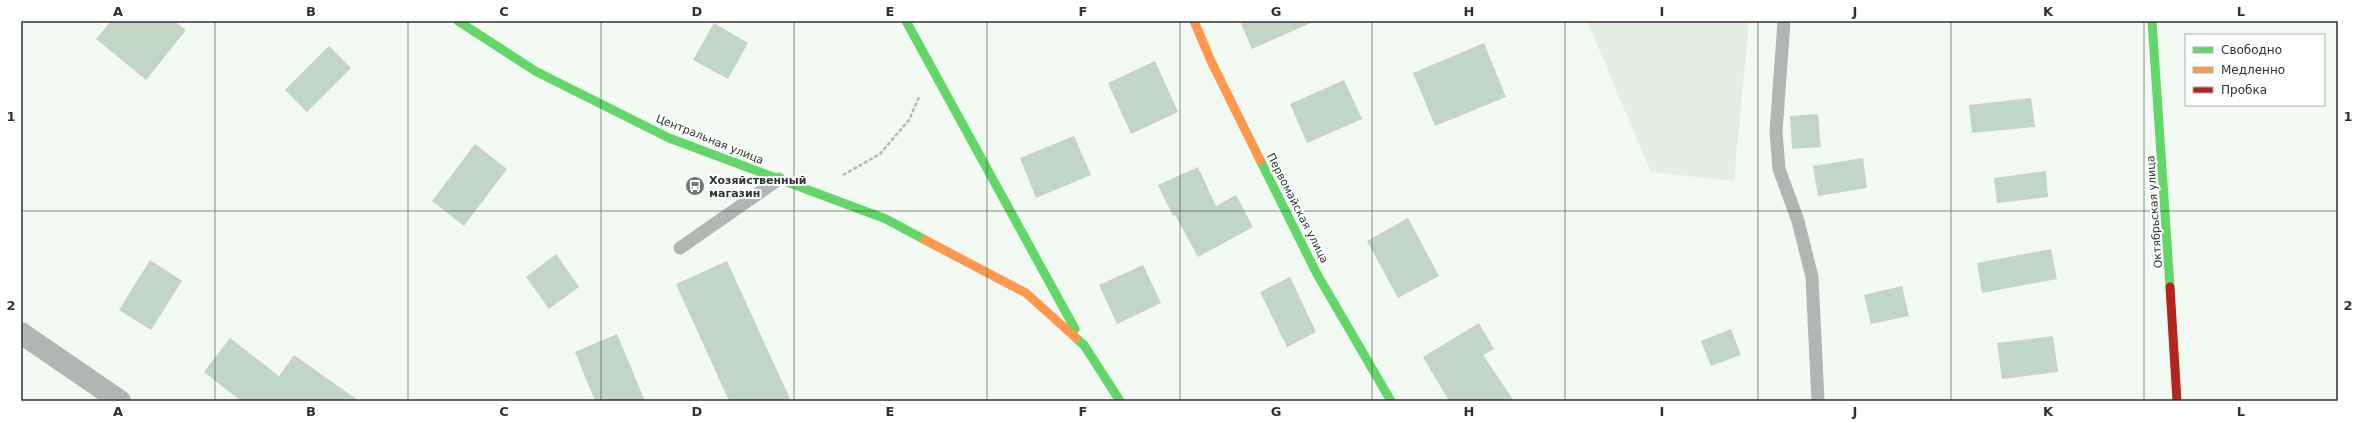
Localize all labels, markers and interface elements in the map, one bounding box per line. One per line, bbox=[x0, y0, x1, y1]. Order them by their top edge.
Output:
text: A bbox=[113, 4, 123, 19]
text: B bbox=[306, 4, 316, 19]
text: C bbox=[499, 4, 509, 19]
text: D bbox=[692, 4, 703, 19]
text: E bbox=[886, 4, 894, 19]
text: F bbox=[1079, 4, 1087, 19]
text: G bbox=[1271, 4, 1281, 19]
text: H bbox=[1464, 4, 1474, 19]
text: I bbox=[1660, 4, 1664, 19]
text: J bbox=[1852, 4, 1857, 19]
text: K bbox=[2043, 4, 2054, 19]
text: L bbox=[2237, 4, 2245, 19]
legend bbox=[2185, 34, 2325, 106]
text: Свободно bbox=[2221, 43, 2282, 57]
text: Медленно bbox=[2221, 63, 2285, 77]
text: Пробка bbox=[2221, 83, 2267, 97]
text: 1 bbox=[6, 109, 16, 124]
text: 1 bbox=[2343, 109, 2353, 124]
street label: Центральная улица bbox=[654, 112, 766, 167]
street label: Первомайская улица bbox=[1264, 151, 1331, 265]
street label: Октябрьская улица bbox=[2144, 155, 2165, 269]
place label: Хозяйственный магазин bbox=[709, 174, 806, 200]
bus stop icon: Хозяйственный магазин bbox=[684, 175, 706, 197]
text: 2 bbox=[6, 298, 16, 313]
text: 2 bbox=[2343, 298, 2353, 313]
text: A bbox=[113, 404, 123, 419]
text: B bbox=[306, 404, 316, 419]
text: C bbox=[499, 404, 509, 419]
text: D bbox=[692, 404, 703, 419]
text: E bbox=[886, 404, 894, 419]
text: F bbox=[1079, 404, 1087, 419]
text: G bbox=[1271, 404, 1281, 419]
text: H bbox=[1464, 404, 1474, 419]
text: I bbox=[1660, 404, 1664, 419]
text: J bbox=[1852, 404, 1857, 419]
text: K bbox=[2043, 404, 2054, 419]
text: L bbox=[2237, 404, 2245, 419]

